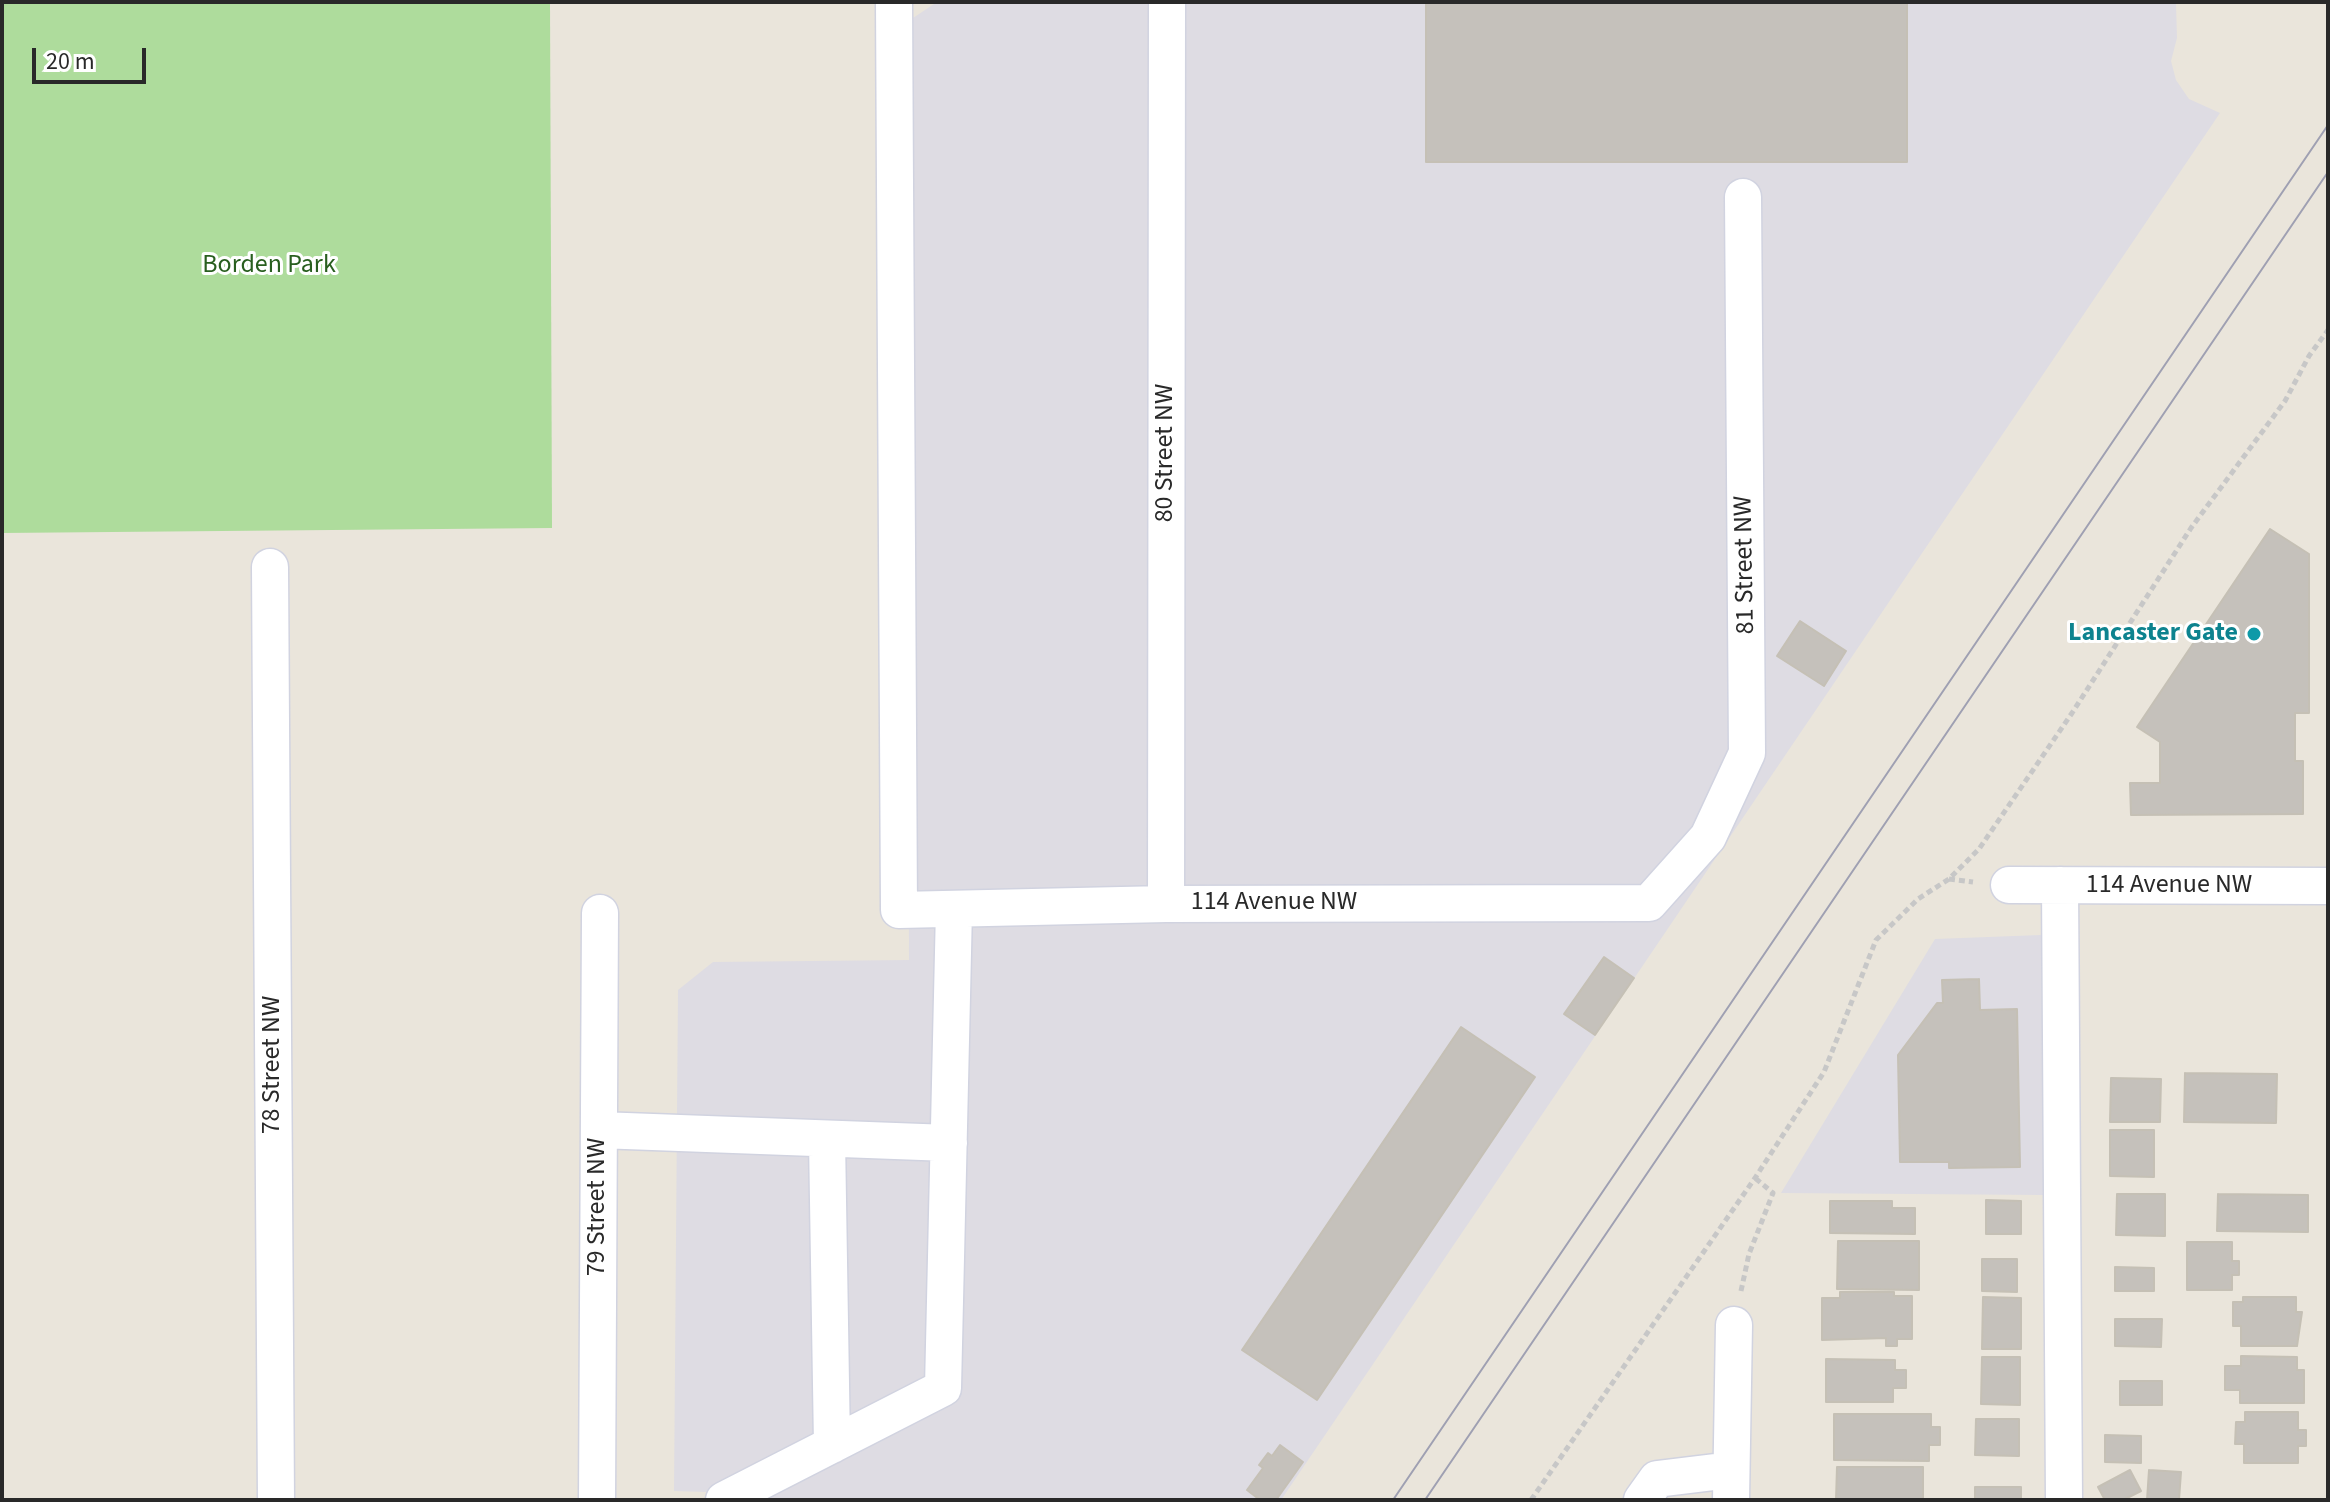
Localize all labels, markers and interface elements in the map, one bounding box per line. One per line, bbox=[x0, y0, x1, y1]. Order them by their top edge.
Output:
scale bar bbox=[36, 32, 150, 82]
text: 20 m bbox=[46, 44, 95, 79]
park label: Borden Park bbox=[202, 250, 336, 282]
street label: 80 Street NW bbox=[1150, 384, 1182, 522]
street label: 81 Street NW bbox=[1729, 495, 1763, 635]
place label: Lancaster Gate bbox=[2068, 618, 2238, 650]
marker: Lancaster Gate bbox=[2245, 625, 2263, 643]
street label: 114 Avenue NW bbox=[2086, 870, 2252, 902]
street label: 114 Avenue NW bbox=[1191, 887, 1357, 919]
street label: 78 Street NW bbox=[257, 996, 289, 1134]
street label: 79 Street NW bbox=[582, 1138, 614, 1276]

